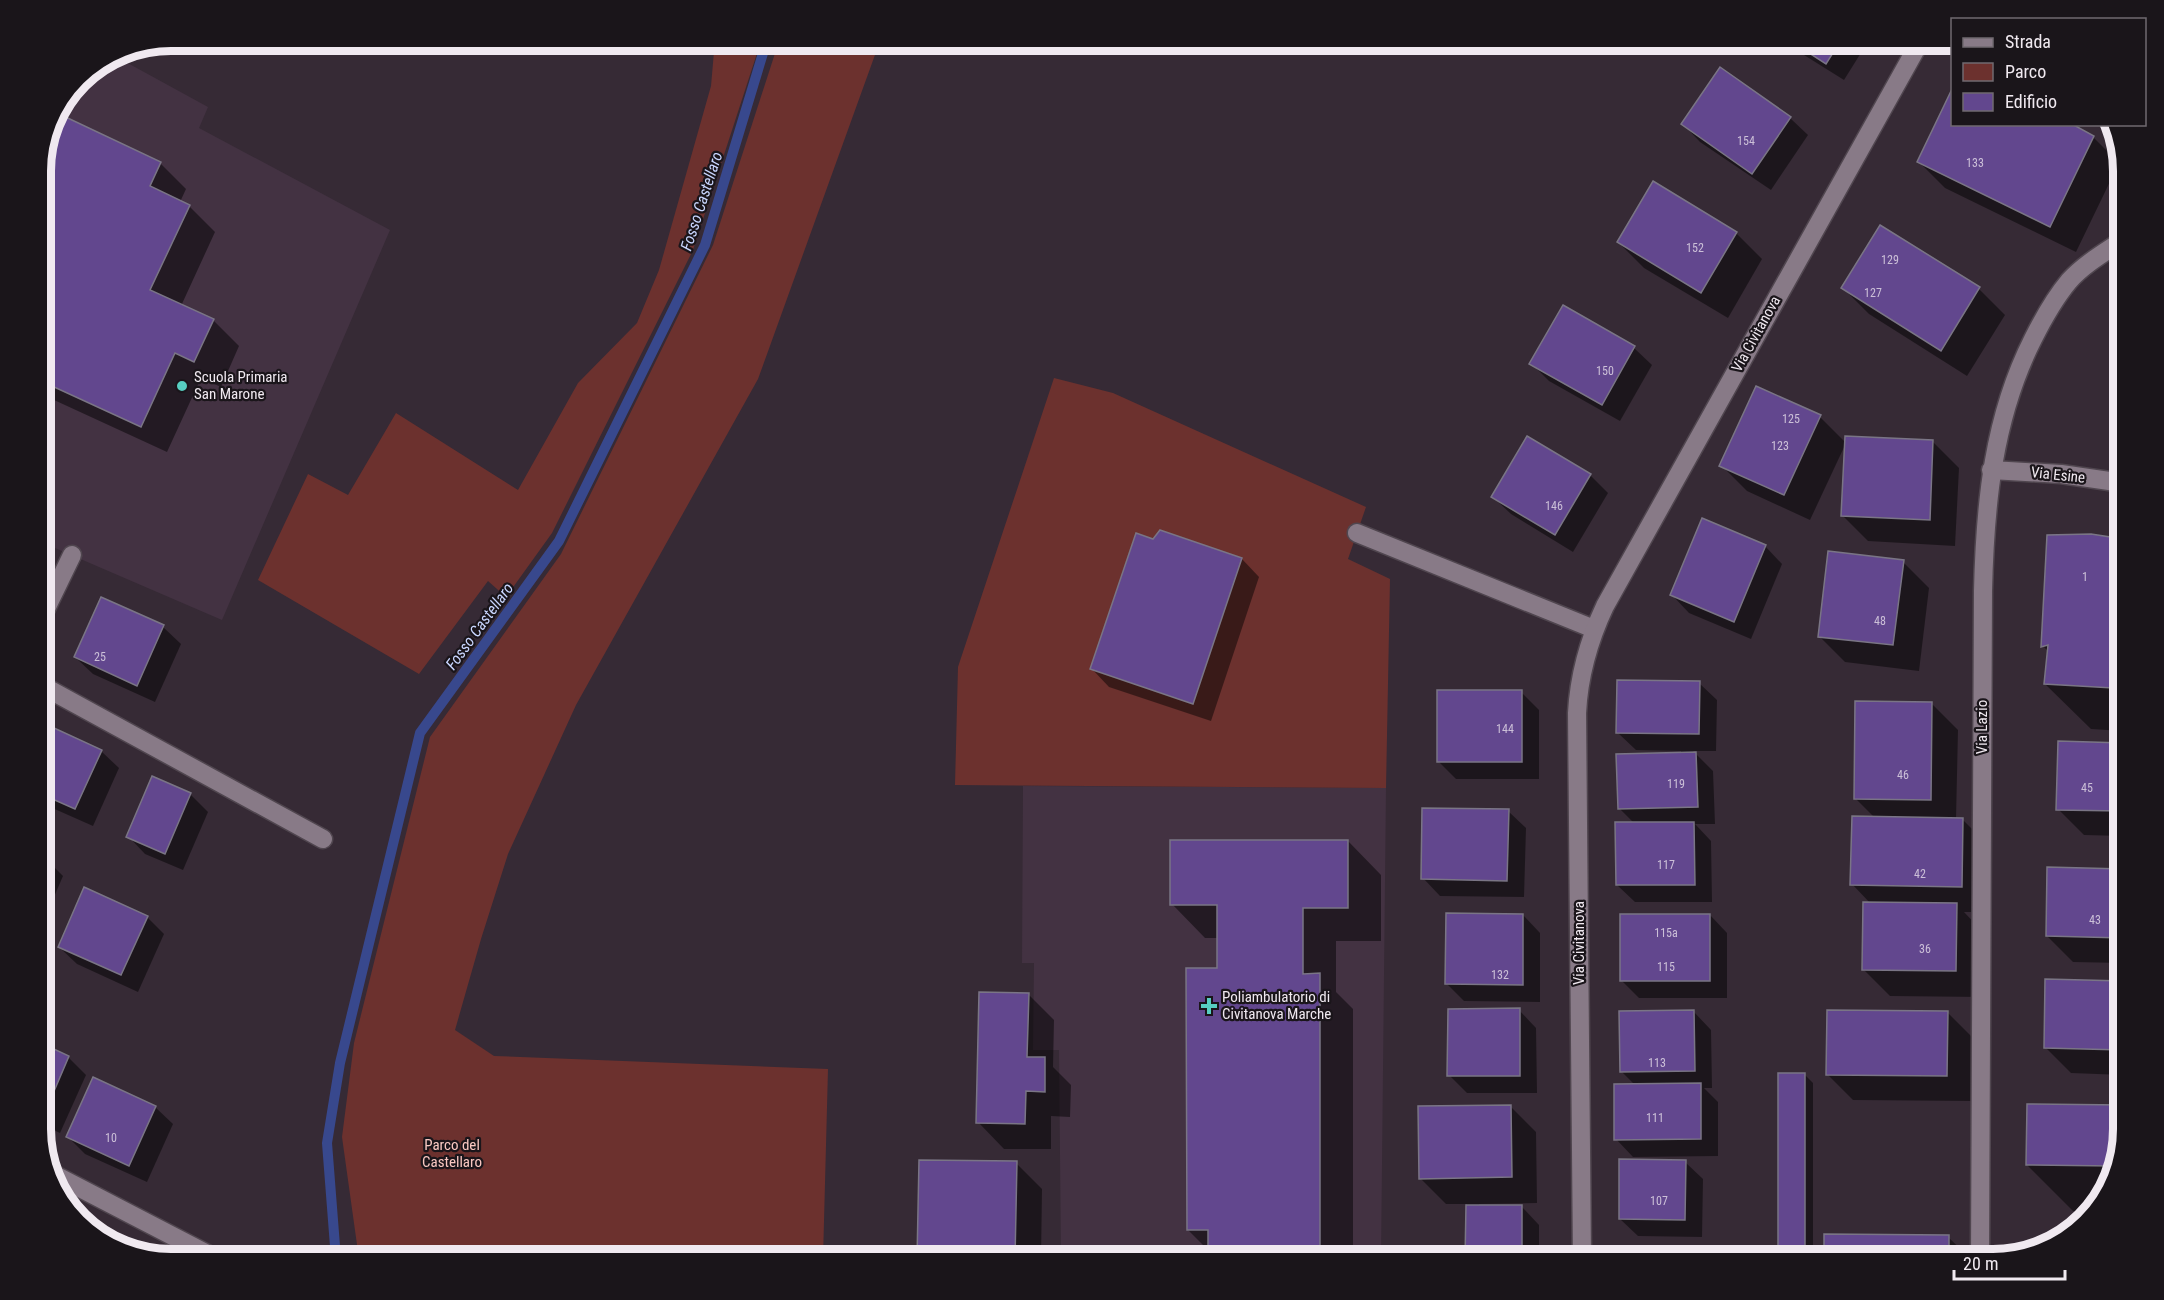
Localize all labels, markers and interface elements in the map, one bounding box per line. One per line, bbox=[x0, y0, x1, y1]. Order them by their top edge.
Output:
legend bbox=[1951, 18, 2146, 126]
text: Strada bbox=[2005, 31, 2051, 52]
text: Parco bbox=[2005, 61, 2046, 82]
text: Edificio bbox=[2005, 91, 2057, 112]
house number: 154 bbox=[1737, 134, 1755, 148]
water label: Fosso Castellaro bbox=[677, 149, 726, 253]
house number: 133 bbox=[1966, 156, 1984, 170]
house number: 152 bbox=[1686, 241, 1704, 255]
house number: 129 bbox=[1881, 253, 1899, 267]
house number: 127 bbox=[1864, 286, 1882, 300]
street label: Via Civitanova bbox=[1728, 293, 1784, 375]
house number: 150 bbox=[1596, 364, 1614, 378]
place label: Scuola Primaria San Marone bbox=[194, 368, 288, 403]
marker: Scuola Primaria San Marone bbox=[175, 379, 189, 393]
house number: 125 bbox=[1782, 412, 1800, 426]
house number: 123 bbox=[1771, 439, 1789, 453]
street label: Via Esine bbox=[2030, 463, 2086, 487]
house number: 146 bbox=[1545, 499, 1563, 513]
house number: 1 bbox=[2082, 570, 2088, 584]
water label: Fosso Castellaro bbox=[442, 579, 517, 673]
house number: 48 bbox=[1874, 614, 1886, 628]
house number: 25 bbox=[94, 650, 106, 664]
street label: Via Lazio bbox=[1973, 700, 1991, 754]
house number: 144 bbox=[1496, 722, 1514, 736]
house number: 46 bbox=[1897, 768, 1909, 782]
house number: 119 bbox=[1667, 777, 1685, 791]
house number: 45 bbox=[2081, 781, 2093, 795]
house number: 117 bbox=[1657, 858, 1675, 872]
house number: 42 bbox=[1914, 867, 1926, 881]
street label: Via Civitanova bbox=[1570, 901, 1588, 985]
house number: 43 bbox=[2089, 913, 2101, 927]
house number: 115a bbox=[1654, 926, 1678, 940]
house number: 36 bbox=[1919, 942, 1931, 956]
house number: 115 bbox=[1657, 960, 1675, 974]
house number: 132 bbox=[1491, 968, 1509, 982]
place label: Poliambulatorio di Civitanova Marche bbox=[1222, 988, 1331, 1023]
marker: Poliambulatorio di Civitanova Marche bbox=[1200, 997, 1218, 1015]
house number: 113 bbox=[1648, 1056, 1666, 1070]
house number: 111 bbox=[1646, 1111, 1664, 1125]
house number: 10 bbox=[105, 1131, 117, 1145]
park label: Parco del Castellaro bbox=[422, 1136, 482, 1171]
house number: 107 bbox=[1650, 1194, 1668, 1208]
scale bar bbox=[1954, 1243, 2065, 1281]
text: 20 m bbox=[1963, 1253, 1998, 1274]

